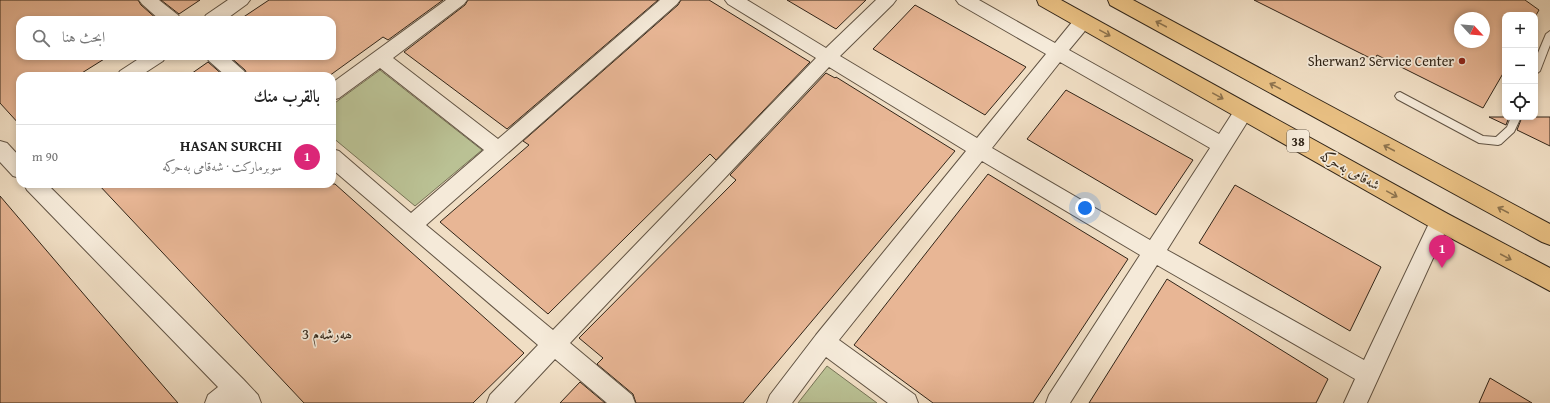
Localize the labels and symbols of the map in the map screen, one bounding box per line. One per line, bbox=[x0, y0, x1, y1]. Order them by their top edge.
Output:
north arrow bbox=[1454, 12, 1490, 48]
one-way arrow bbox=[1155, 20, 1167, 27]
one-way arrow bbox=[1098, 30, 1110, 37]
place label: Sherwan2 Service Center bbox=[1308, 51, 1454, 71]
marker: Sherwan2 Service Center bbox=[1457, 56, 1467, 66]
one-way arrow bbox=[1269, 81, 1281, 89]
one-way arrow bbox=[1212, 93, 1224, 101]
road number: 38 bbox=[1287, 130, 1309, 152]
one-way arrow bbox=[1383, 143, 1395, 151]
street label: شەقامی بەحرکە bbox=[1316, 145, 1384, 195]
one-way arrow bbox=[1386, 191, 1398, 199]
your location bbox=[1075, 198, 1095, 218]
one-way arrow bbox=[1498, 205, 1510, 213]
pin: 1 bbox=[1429, 235, 1455, 268]
one-way arrow bbox=[1500, 254, 1512, 261]
district label: ھەرشەم 3 bbox=[302, 323, 352, 347]

